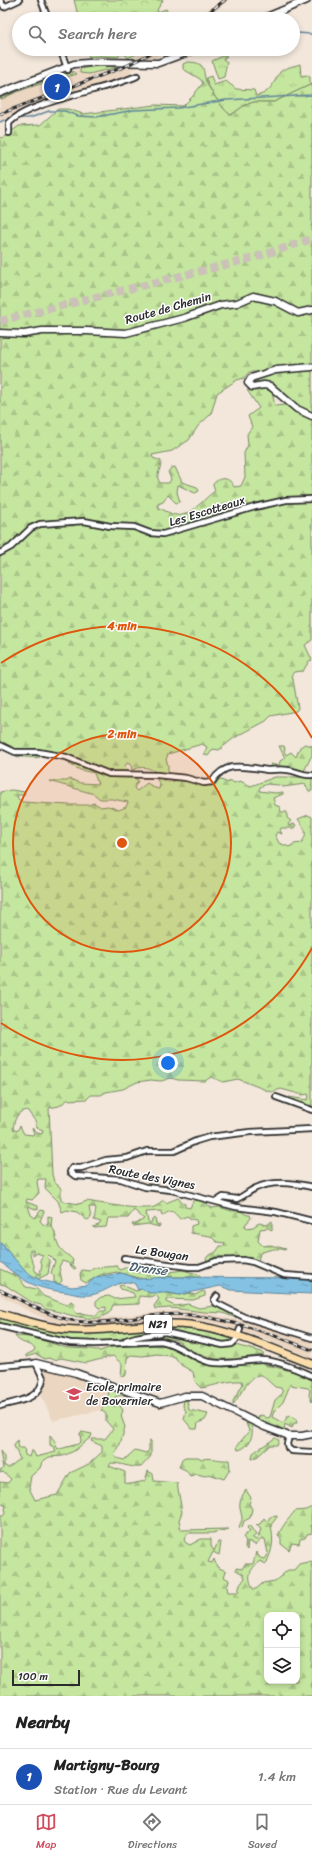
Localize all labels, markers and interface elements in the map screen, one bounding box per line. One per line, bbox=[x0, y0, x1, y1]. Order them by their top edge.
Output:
search box bbox=[12, 12, 300, 56]
text: Search here bbox=[58, 21, 137, 47]
icon: search bbox=[26, 23, 48, 45]
pin: 1 bbox=[44, 72, 70, 102]
street label: Route de Chemin bbox=[122, 285, 214, 331]
street label: Les Escotteaux bbox=[166, 489, 249, 533]
text: 4 min bbox=[106, 615, 137, 637]
text: 2 min bbox=[106, 723, 137, 745]
centre of rings bbox=[115, 836, 129, 850]
your location bbox=[158, 1053, 178, 1073]
street label: Route des Vignes bbox=[107, 1158, 197, 1196]
street label: Le Bougan bbox=[134, 1238, 191, 1268]
water label: Dranse bbox=[127, 1255, 170, 1282]
road number: N21 bbox=[144, 1315, 172, 1333]
place label: Ecole primaire de Bovernier bbox=[86, 1376, 161, 1412]
school or university icon: Ecole primaire de Bovernier bbox=[65, 1385, 83, 1403]
map controls bbox=[264, 1612, 300, 1684]
button: locate bbox=[264, 1612, 300, 1648]
button: layers bbox=[264, 1648, 300, 1684]
text: 100 m bbox=[18, 1667, 48, 1686]
scale bar bbox=[12, 1668, 80, 1687]
text: Nearby bbox=[16, 1707, 70, 1737]
text: Martigny-Bourg bbox=[54, 1752, 160, 1778]
text: 1 bbox=[26, 1765, 32, 1788]
text: 1.4 km bbox=[258, 1765, 296, 1788]
text: Station · Rue du Levant bbox=[54, 1778, 188, 1801]
tab: Map bbox=[35, 1811, 57, 1854]
tab: Directions bbox=[128, 1811, 177, 1854]
tab: Saved bbox=[248, 1811, 277, 1854]

